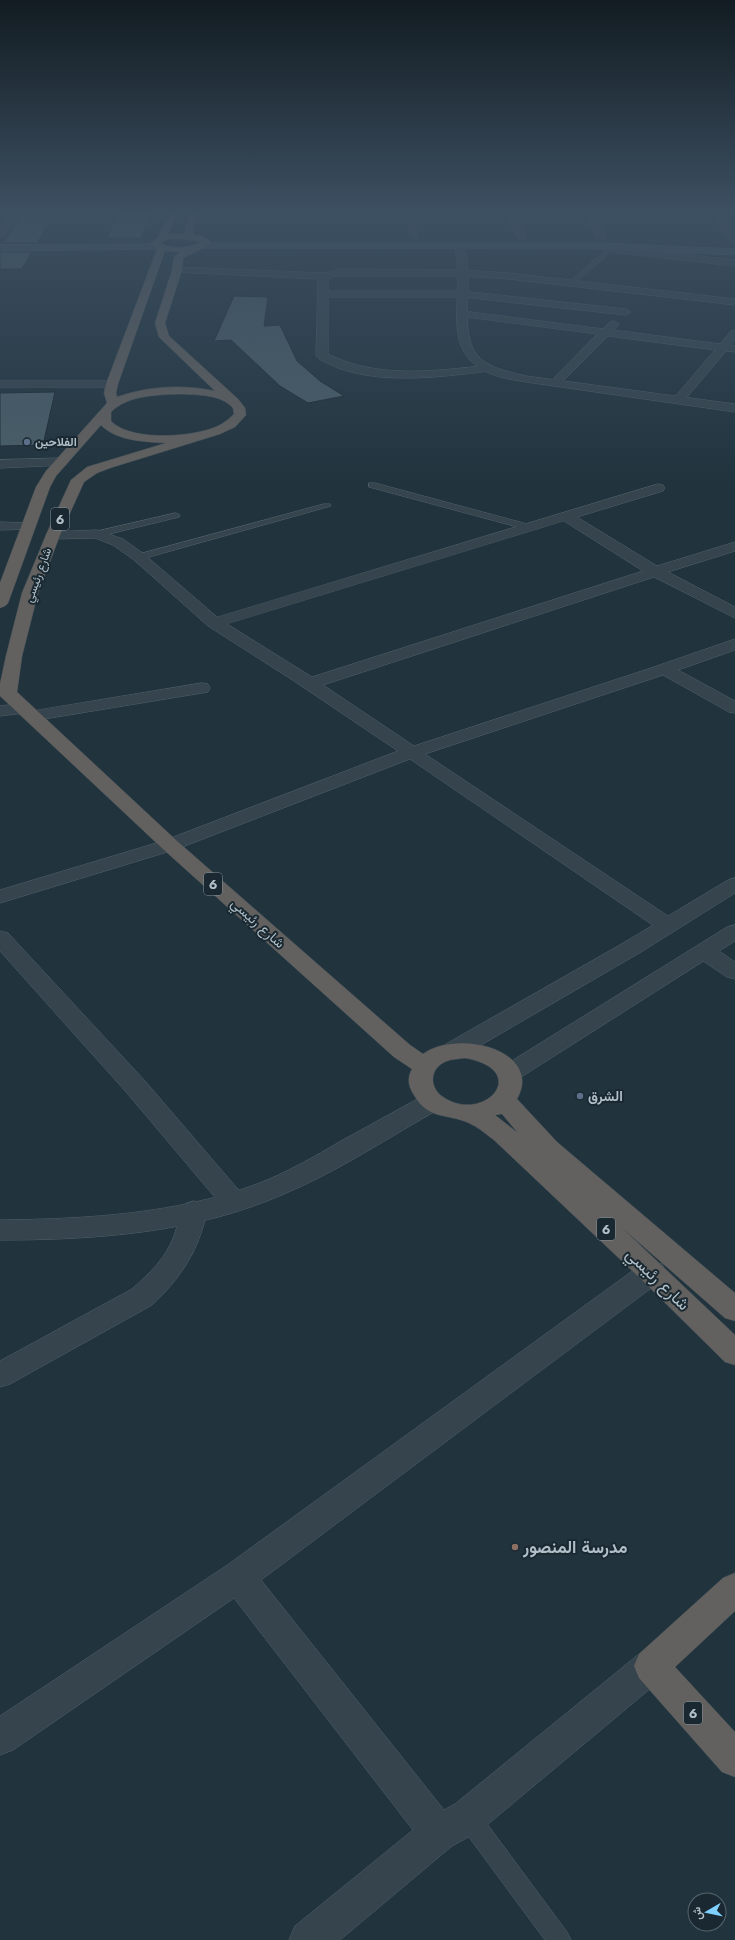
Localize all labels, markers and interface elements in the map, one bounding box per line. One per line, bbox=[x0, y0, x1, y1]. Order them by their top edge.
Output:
place label: الفلاحين bbox=[35, 433, 77, 451]
marker: الفلاحين bbox=[22, 437, 32, 447]
road number: 6 bbox=[51, 508, 69, 530]
street label: شارع رئيسي bbox=[20, 545, 57, 605]
road number: 6 bbox=[204, 873, 222, 895]
street label: شارع رئيسي bbox=[225, 893, 289, 954]
place label: الشرق bbox=[588, 1086, 623, 1106]
marker: الشرق bbox=[575, 1091, 585, 1101]
road number: 6 bbox=[597, 1218, 615, 1240]
street label: شارع رئيسي bbox=[619, 1242, 695, 1317]
place label: مدرسة المنصور bbox=[522, 1535, 627, 1559]
marker: مدرسة المنصور bbox=[510, 1542, 520, 1552]
road number: 6 bbox=[684, 1702, 702, 1724]
north arrow bbox=[687, 1892, 727, 1932]
text: ش bbox=[688, 1906, 706, 1921]

